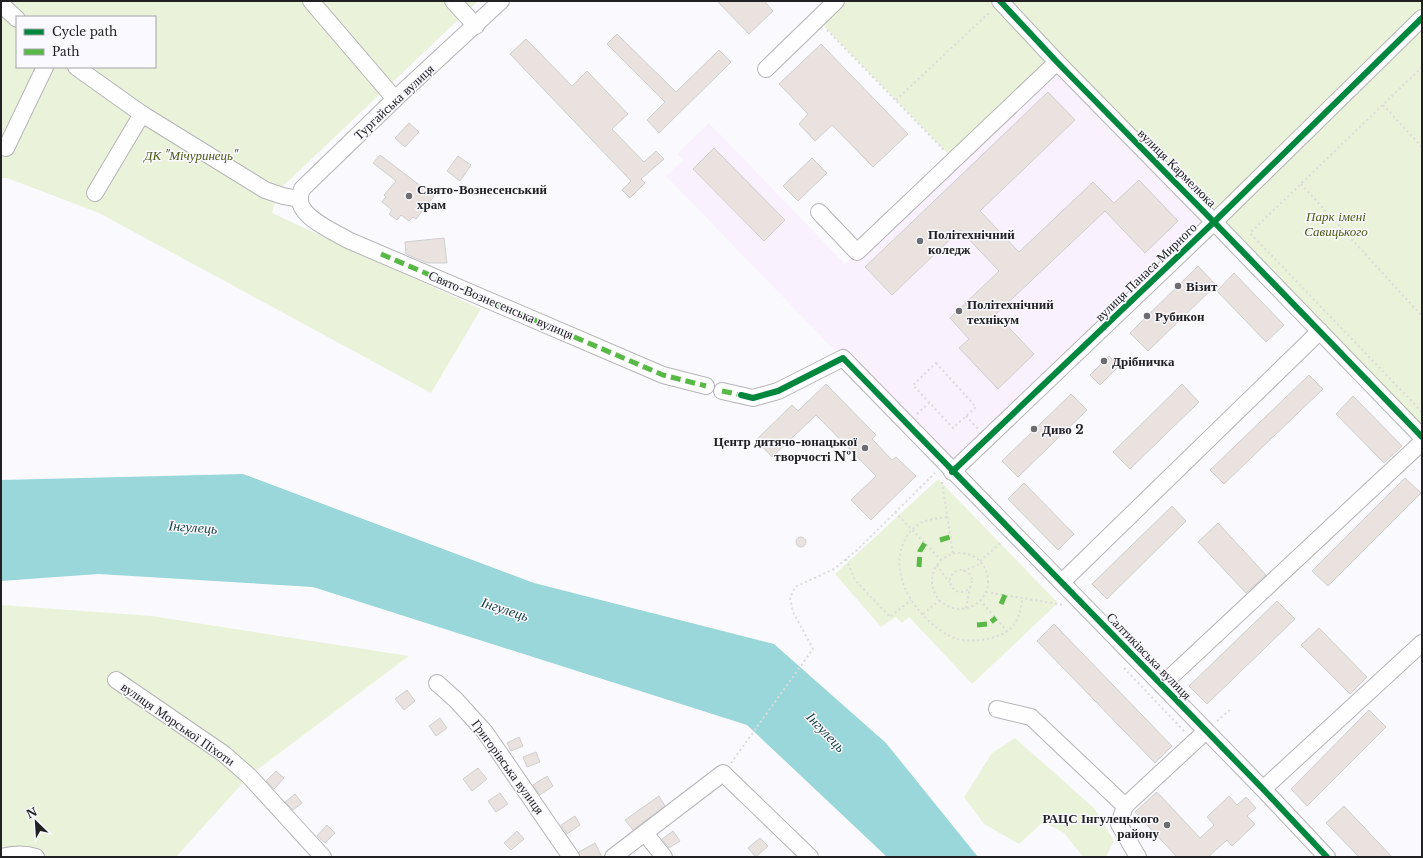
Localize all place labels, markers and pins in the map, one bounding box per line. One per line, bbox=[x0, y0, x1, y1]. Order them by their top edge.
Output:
place label: Свято-Вознесенський храм bbox=[417, 181, 548, 213]
marker: Свято-Вознесенський храм bbox=[404, 191, 414, 201]
place label: Політехнічний коледж bbox=[928, 226, 1015, 258]
marker: Політехнічний коледж bbox=[915, 236, 925, 246]
place label: Візит bbox=[1186, 278, 1218, 295]
marker: Візит bbox=[1173, 281, 1183, 291]
place label: Політехнічний технікум bbox=[967, 296, 1054, 328]
marker: Політехнічний технікум bbox=[954, 306, 964, 316]
place label: Рубикон bbox=[1155, 308, 1205, 325]
marker: Рубикон bbox=[1142, 311, 1152, 321]
place label: Дрібничка bbox=[1112, 353, 1175, 370]
marker: Дрібничка bbox=[1099, 356, 1109, 366]
place label: Диво 2 bbox=[1042, 421, 1084, 438]
marker: Диво 2 bbox=[1029, 424, 1039, 434]
place label: Центр дитячо-юнацької творчості №1 bbox=[714, 433, 857, 465]
marker: Центр дитячо-юнацької творчості №1 bbox=[860, 443, 870, 453]
place label: РАЦС Інгулецького району bbox=[1042, 810, 1159, 842]
marker: РАЦС Інгулецького району bbox=[1162, 820, 1172, 830]

